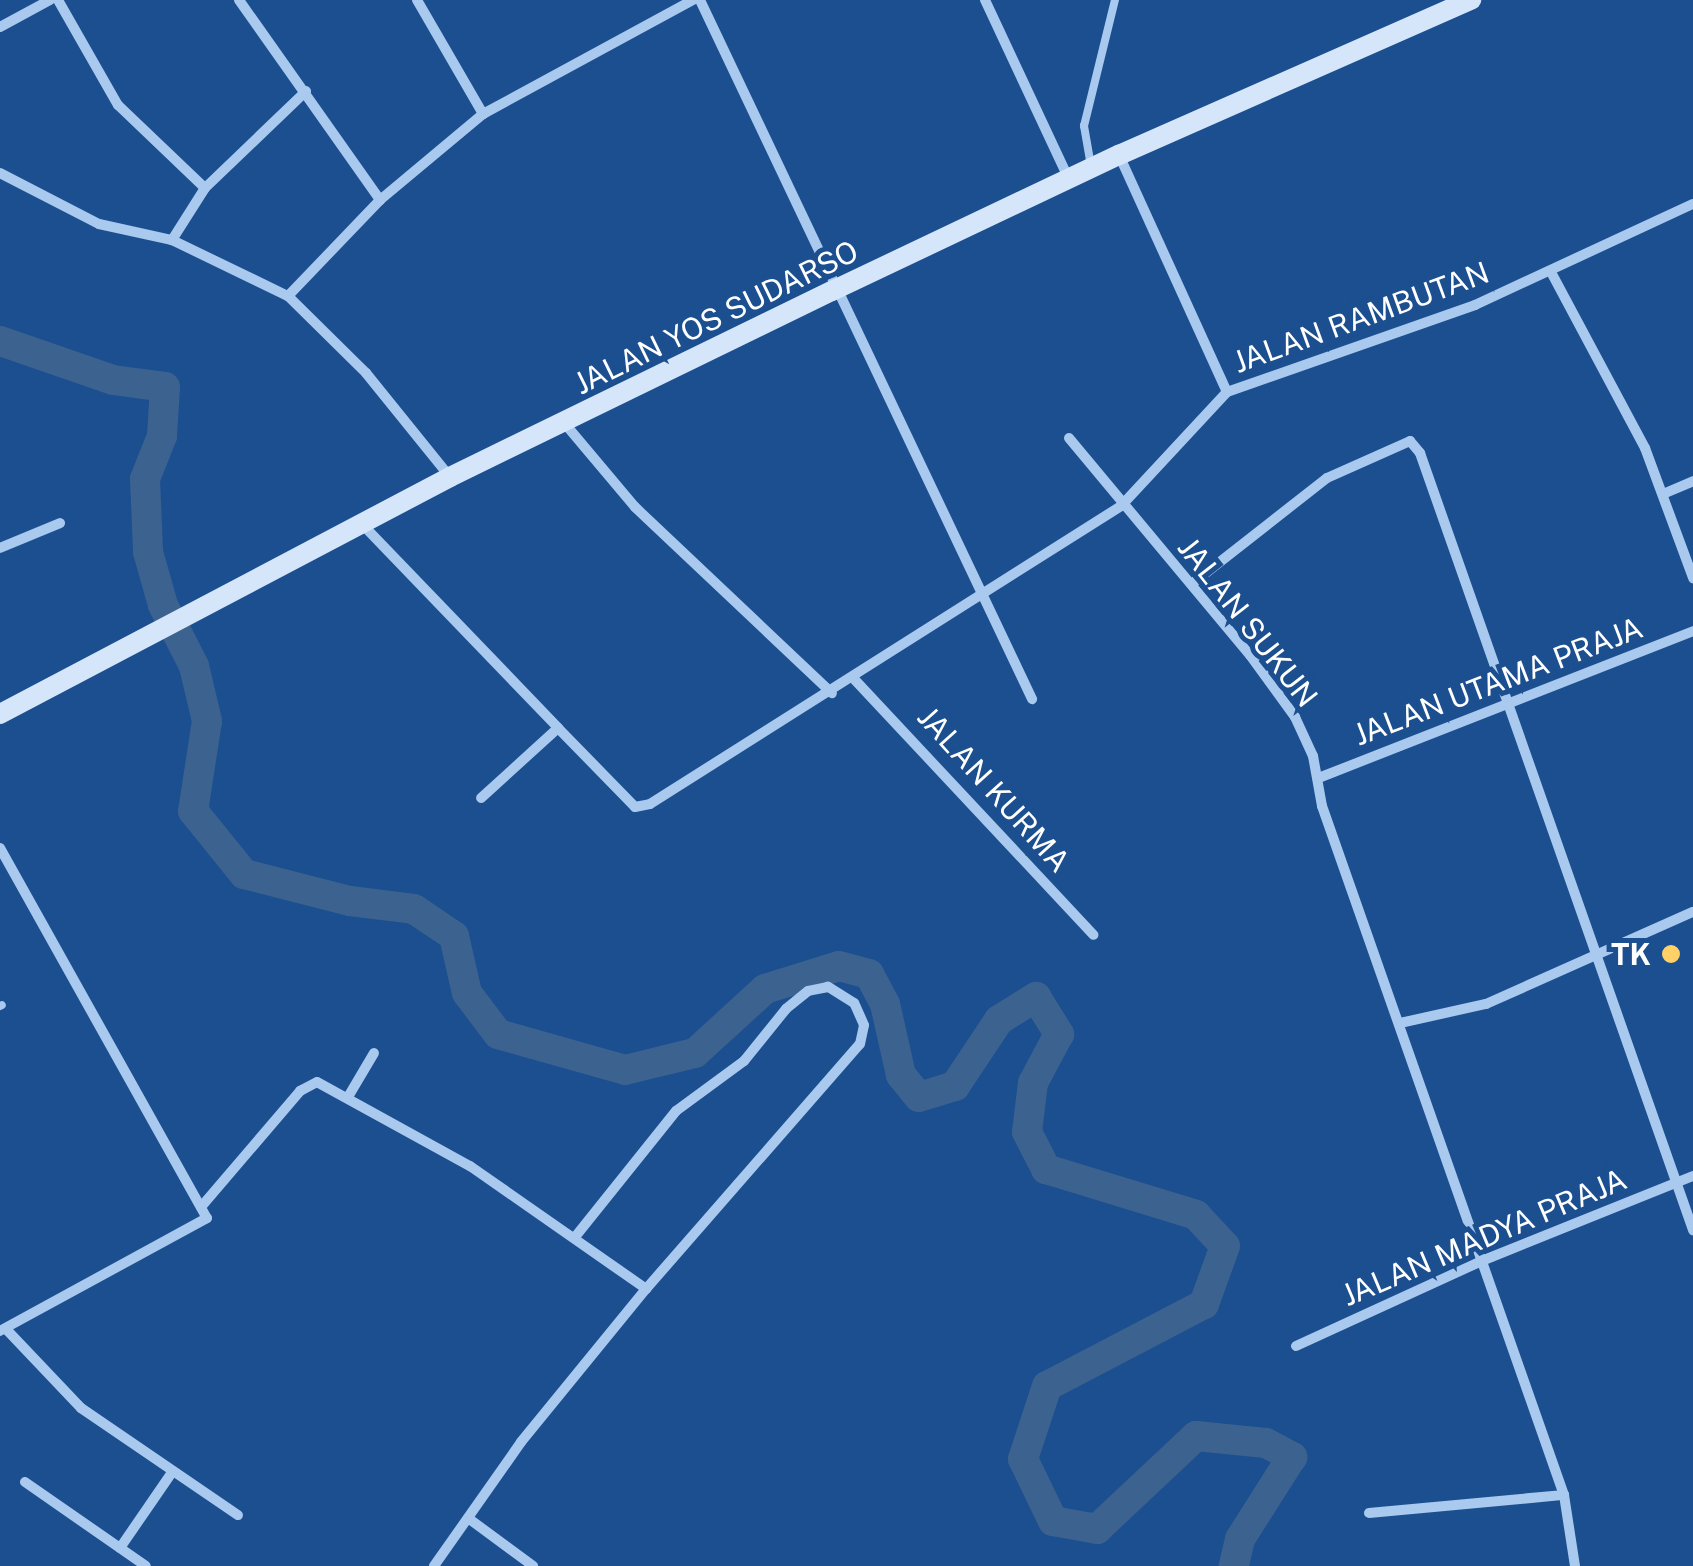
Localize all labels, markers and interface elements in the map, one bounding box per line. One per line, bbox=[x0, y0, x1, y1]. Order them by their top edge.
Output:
street label: JALAN YOS SUDARSO bbox=[568, 233, 864, 401]
street label: JALAN RAMBUTAN bbox=[1228, 254, 1494, 380]
street label: JALAN SUKUN bbox=[1171, 530, 1325, 714]
street label: JALAN UTAMA PRAJA bbox=[1348, 609, 1648, 753]
street label: JALAN KURMA bbox=[910, 699, 1078, 879]
place label: TK bbox=[1611, 936, 1651, 972]
marker: TK bbox=[1660, 943, 1682, 965]
street label: JALAN MADYA PRAJA bbox=[1336, 1161, 1632, 1313]

